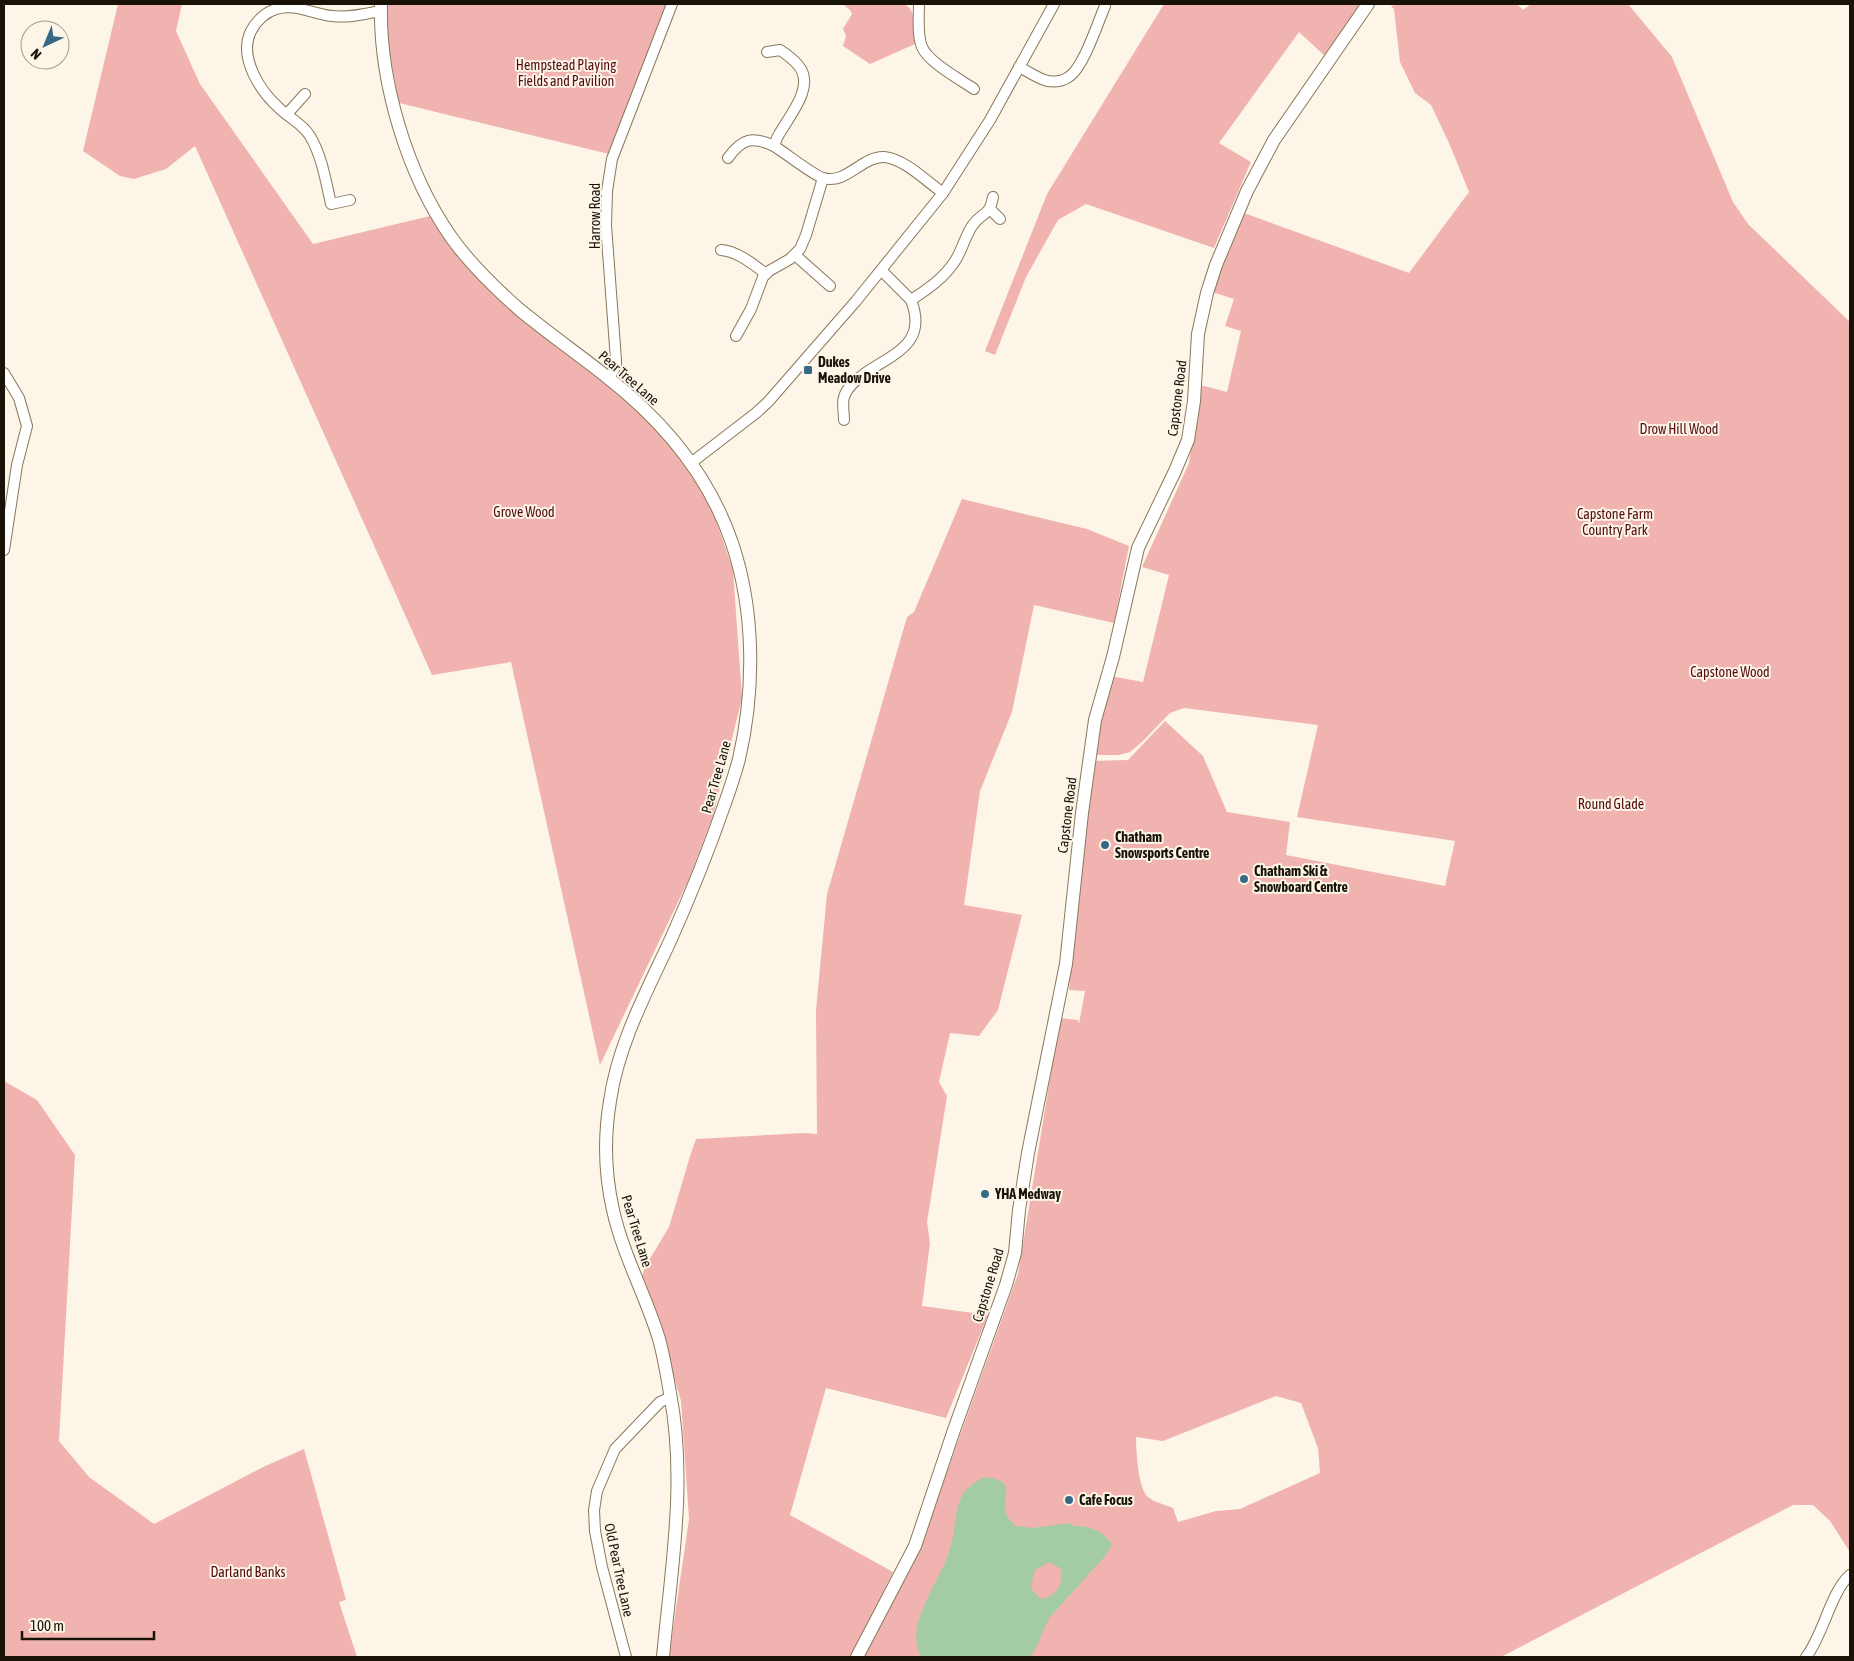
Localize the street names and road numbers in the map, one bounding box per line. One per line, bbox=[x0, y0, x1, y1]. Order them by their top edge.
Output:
street label: Harrow Road bbox=[587, 183, 603, 249]
street label: Pear Tree Lane bbox=[596, 347, 662, 409]
street label: Capstone Road bbox=[1164, 359, 1190, 437]
street label: Pear Tree Lane bbox=[698, 739, 734, 815]
street label: Capstone Road bbox=[1054, 776, 1080, 854]
street label: Pear Tree Lane bbox=[618, 1193, 656, 1269]
street label: Capstone Road bbox=[969, 1246, 1007, 1324]
street label: Old Pear Tree Lane bbox=[601, 1522, 637, 1618]

